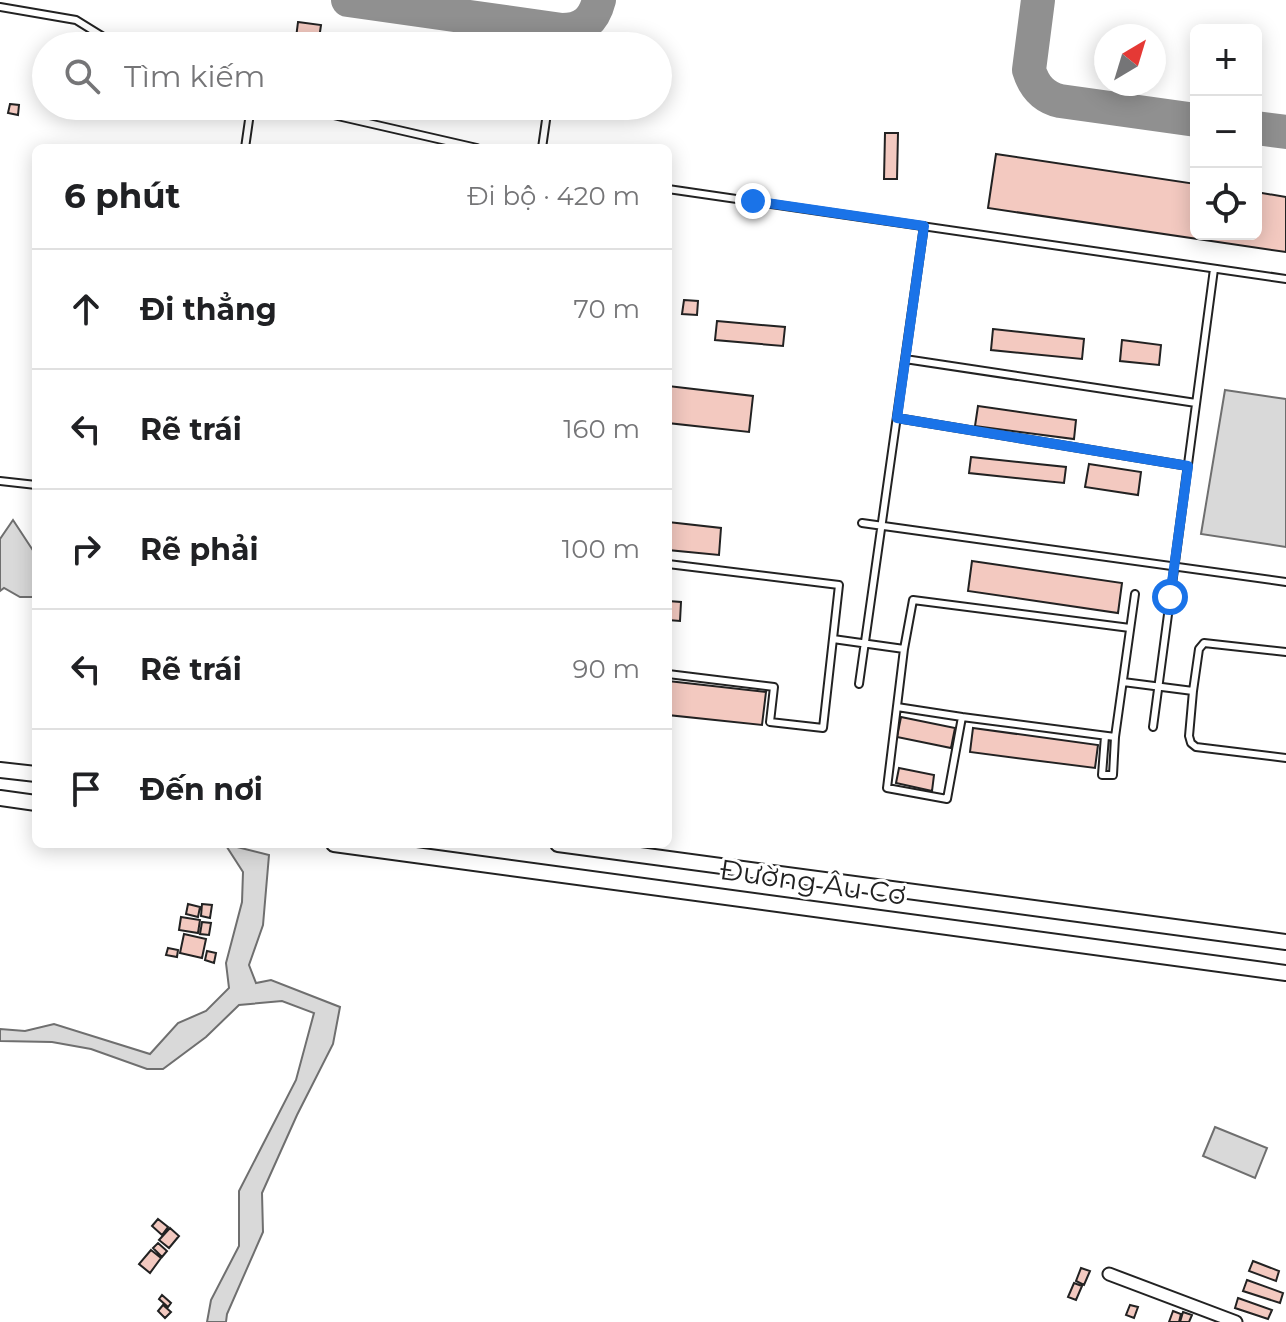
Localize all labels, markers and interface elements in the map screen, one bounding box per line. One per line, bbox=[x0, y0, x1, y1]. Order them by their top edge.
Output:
north arrow bbox=[1094, 24, 1166, 96]
map controls bbox=[1190, 24, 1262, 240]
button: + bbox=[1190, 24, 1262, 96]
search box bbox=[32, 32, 672, 120]
icon: search bbox=[60, 54, 104, 98]
text: Tìm kiếm bbox=[124, 58, 265, 95]
button: − bbox=[1190, 96, 1262, 168]
button: locate bbox=[1190, 168, 1262, 240]
text: 6 phút bbox=[64, 175, 180, 217]
text: Đi bộ · 420 m bbox=[467, 180, 640, 212]
route end bbox=[735, 183, 771, 219]
icon: ahead bbox=[64, 287, 108, 331]
text: Đi thẳng bbox=[140, 291, 277, 328]
text: 70 m bbox=[574, 293, 640, 325]
icon: left bbox=[64, 407, 108, 451]
text: Rẽ trái bbox=[140, 411, 242, 448]
text: 160 m bbox=[563, 413, 640, 445]
icon: right bbox=[64, 527, 108, 571]
text: Rẽ phải bbox=[140, 531, 258, 568]
text: 100 m bbox=[562, 533, 640, 565]
route start bbox=[1152, 579, 1188, 615]
icon: left bbox=[64, 647, 108, 691]
text: Rẽ trái bbox=[140, 651, 242, 688]
text: 90 m bbox=[573, 653, 640, 685]
icon: arrive bbox=[64, 767, 108, 811]
text: Đến nơi bbox=[140, 771, 263, 808]
street label: Đường Âu Cơ bbox=[718, 852, 908, 912]

